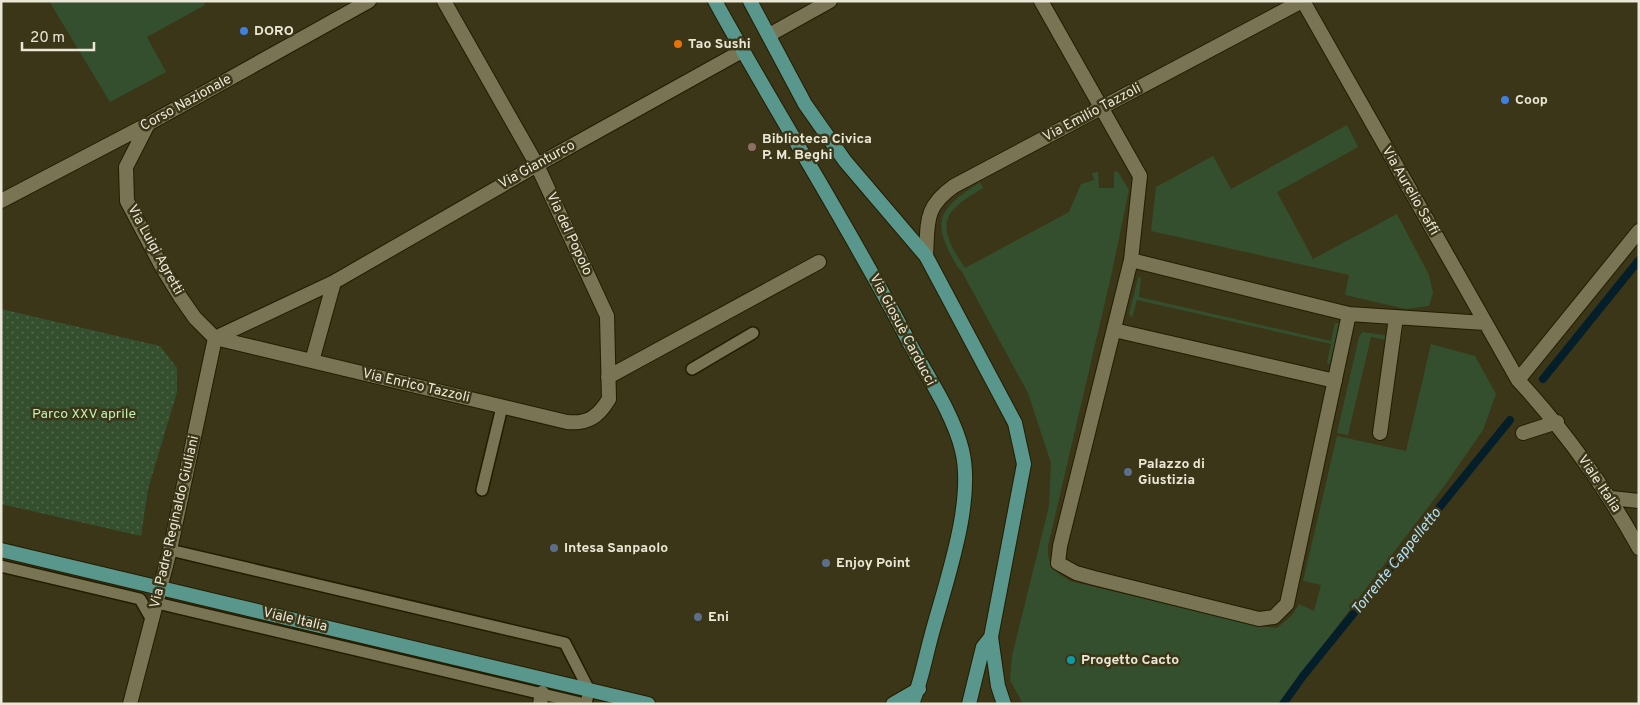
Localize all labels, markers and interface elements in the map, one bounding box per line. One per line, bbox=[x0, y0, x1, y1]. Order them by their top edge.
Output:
scale bar bbox=[22, 20, 95, 52]
place label: DORO bbox=[254, 23, 294, 40]
marker: DORO bbox=[238, 25, 250, 37]
text: 20 m bbox=[30, 29, 65, 48]
place label: Tao Sushi bbox=[688, 36, 751, 53]
marker: Tao Sushi bbox=[672, 38, 684, 50]
street label: Corso Nazionale bbox=[138, 71, 234, 135]
street label: Via Emilio Tazzoli bbox=[1040, 80, 1144, 146]
place label: Coop bbox=[1515, 92, 1548, 109]
marker: Coop bbox=[1499, 94, 1511, 106]
place label: Biblioteca Civica P. M. Beghi bbox=[762, 131, 872, 164]
street label: Via Gianturco bbox=[496, 137, 578, 193]
marker: Biblioteca Civica P. M. Beghi bbox=[746, 141, 758, 153]
street label: Via Aurelio Saffi bbox=[1378, 143, 1442, 239]
street label: Via del Popolo bbox=[542, 190, 596, 278]
street label: Via Luigi Agretti bbox=[123, 202, 187, 298]
street label: Via Giosuè Carducci bbox=[865, 271, 939, 389]
street label: Via Enrico Tazzoli bbox=[361, 365, 471, 407]
park label: Parco XXV aprile bbox=[32, 406, 136, 423]
street label: Via Padre Reginaldo Giuliani bbox=[147, 434, 203, 610]
street label: Viale Italia bbox=[1574, 452, 1624, 516]
place label: Palazzo di Giustizia bbox=[1138, 456, 1205, 489]
marker: Palazzo di Giustizia bbox=[1122, 466, 1134, 478]
water label: Torrente Cappelletto bbox=[1348, 505, 1446, 619]
place label: Intesa Sanpaolo bbox=[564, 540, 668, 557]
marker: Intesa Sanpaolo bbox=[548, 542, 560, 554]
place label: Enjoy Point bbox=[836, 555, 910, 572]
marker: Enjoy Point bbox=[820, 557, 832, 569]
street label: Viale Italia bbox=[261, 604, 329, 636]
place label: Eni bbox=[708, 609, 729, 626]
marker: Eni bbox=[692, 611, 704, 623]
place label: Progetto Cacto bbox=[1081, 652, 1179, 669]
marker: Progetto Cacto bbox=[1065, 654, 1077, 666]

